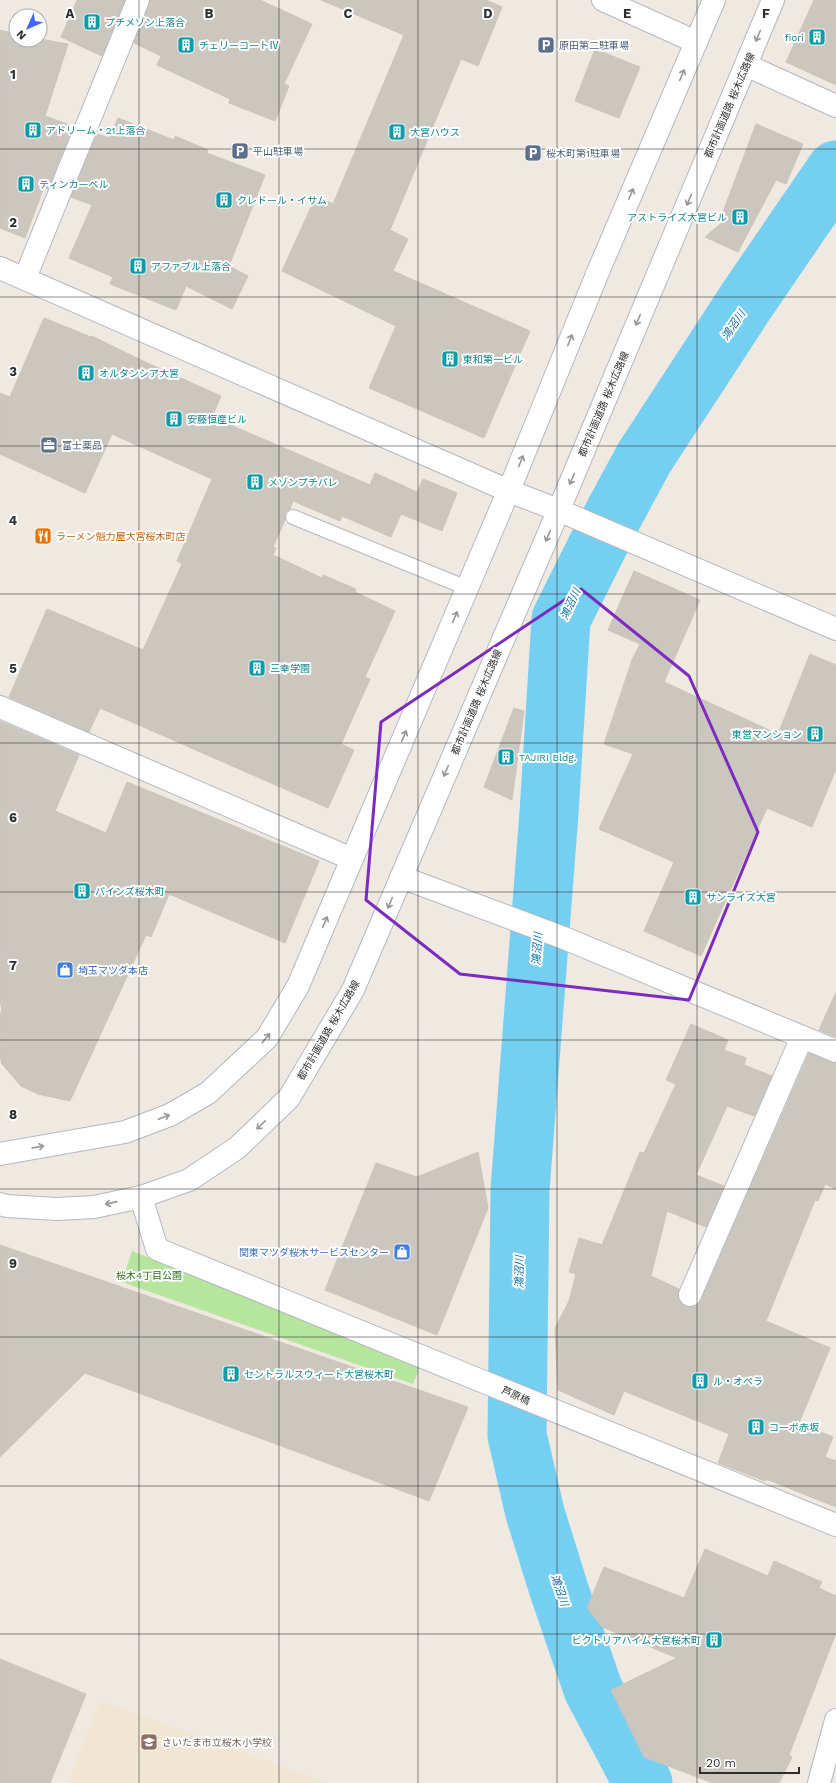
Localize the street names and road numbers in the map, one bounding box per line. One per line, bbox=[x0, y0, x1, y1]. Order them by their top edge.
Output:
street label: 都市計画道路 桜木広路線 bbox=[702, 51, 757, 160]
street label: 都市計画道路 桜木広路線 bbox=[576, 350, 631, 459]
street label: 都市計画道路 桜木広路線 bbox=[449, 648, 504, 757]
street label: 都市計画道路 桜木広路線 bbox=[295, 978, 362, 1082]
street label: 芦原橋 bbox=[500, 1384, 532, 1407]

